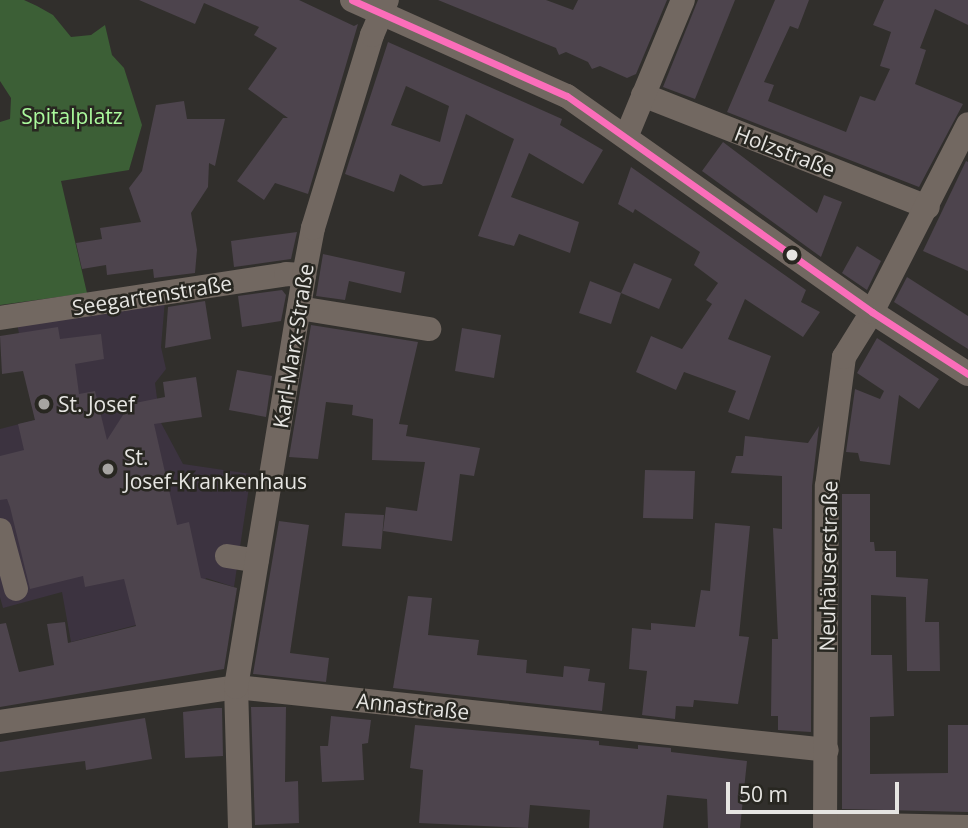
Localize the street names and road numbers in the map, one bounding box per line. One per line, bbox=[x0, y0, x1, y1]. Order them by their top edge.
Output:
street label: Holzstraße bbox=[731, 120, 839, 182]
street label: Karl-Marx-Straße bbox=[268, 262, 318, 430]
street label: Seegartenstraße bbox=[70, 270, 234, 320]
street label: Neuhäuserstraße bbox=[814, 480, 842, 652]
street label: Annastraße bbox=[355, 688, 471, 724]

